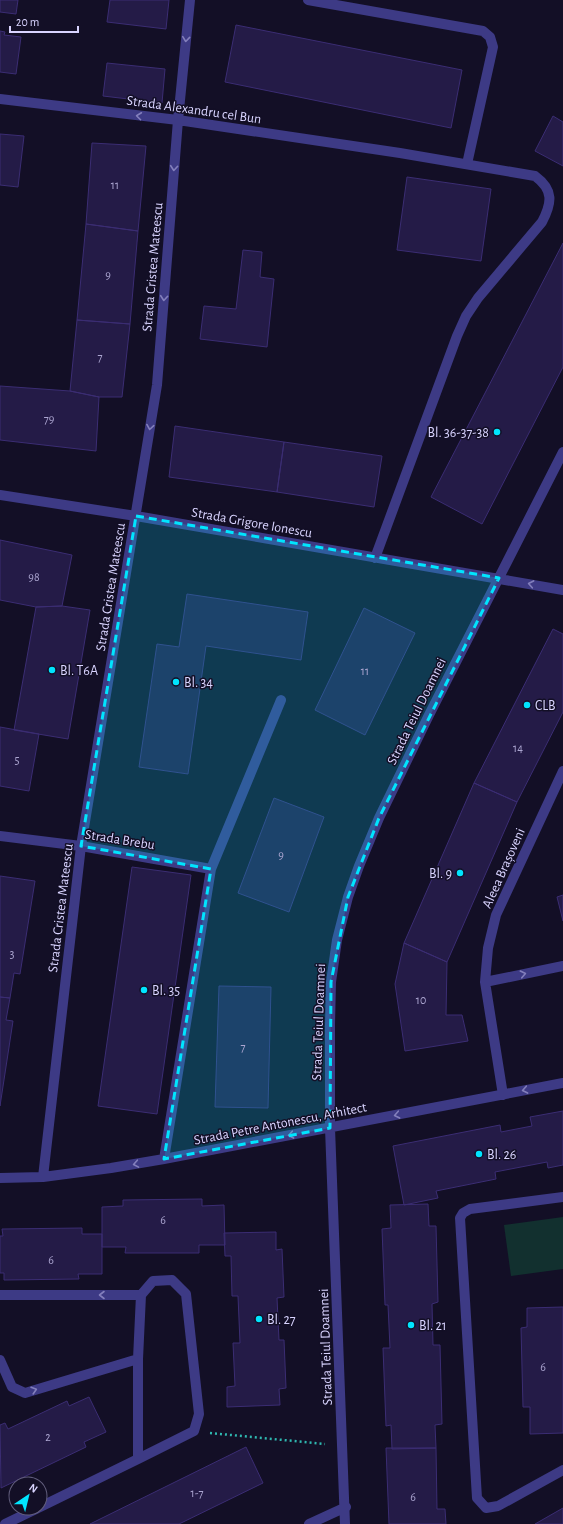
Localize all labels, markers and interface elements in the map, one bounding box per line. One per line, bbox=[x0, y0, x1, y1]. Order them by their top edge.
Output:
scale bar bbox=[10, 8, 78, 34]
text: 20 m bbox=[16, 16, 39, 28]
one-way arrow bbox=[182, 36, 191, 42]
street label: Strada Alexandru cel Bun bbox=[126, 94, 262, 126]
one-way arrow bbox=[136, 111, 142, 120]
one-way arrow bbox=[170, 165, 179, 171]
house number: 11 bbox=[111, 179, 119, 191]
street label: Strada Cristea Mateescu bbox=[140, 202, 166, 332]
house number: 9 bbox=[105, 269, 111, 281]
one-way arrow bbox=[159, 295, 168, 301]
house number: 7 bbox=[97, 351, 103, 363]
house number: 79 bbox=[44, 413, 55, 425]
one-way arrow bbox=[146, 424, 155, 430]
place label: Bl. 36-37-38 bbox=[428, 426, 489, 440]
marker: Bl. 36-37-38 bbox=[492, 427, 502, 437]
street label: Strada Grigore Ionescu bbox=[190, 505, 313, 541]
street label: Strada Cristea Mateescu bbox=[94, 522, 128, 652]
house number: 98 bbox=[28, 571, 40, 583]
one-way arrow bbox=[528, 580, 534, 589]
street label: Strada Teiul Doamnei bbox=[385, 656, 449, 767]
place label: Bl. T6A bbox=[60, 664, 98, 678]
marker: Bl. T6A bbox=[47, 665, 57, 675]
house number: 11 bbox=[361, 665, 369, 677]
place label: Bl. 34 bbox=[184, 676, 213, 690]
marker: Bl. 34 bbox=[171, 677, 181, 687]
place label: CLB bbox=[535, 699, 556, 713]
marker: CLB bbox=[522, 700, 532, 710]
house number: 14 bbox=[513, 742, 523, 754]
house number: 5 bbox=[14, 754, 20, 766]
street label: Aleea Brașoveni bbox=[480, 826, 529, 911]
street label: Strada Brebu bbox=[84, 828, 156, 852]
street label: Strada Cristea Mateescu bbox=[46, 843, 76, 973]
house number: 9 bbox=[278, 849, 284, 861]
place label: Bl. 9 bbox=[429, 867, 452, 881]
marker: Bl. 9 bbox=[455, 868, 465, 878]
house number: 3 bbox=[10, 948, 15, 960]
street label: Strada Teiul Doamnei bbox=[310, 963, 328, 1081]
one-way arrow bbox=[520, 970, 527, 979]
place label: Bl. 35 bbox=[152, 984, 180, 998]
marker: Bl. 35 bbox=[139, 985, 149, 995]
house number: 10 bbox=[416, 994, 426, 1006]
house number: 7 bbox=[240, 1041, 246, 1053]
one-way arrow bbox=[522, 1086, 528, 1094]
street label: Strada Petre Antonescu, Arhitect bbox=[193, 1100, 368, 1148]
one-way arrow bbox=[394, 1110, 400, 1119]
one-way arrow bbox=[288, 1130, 295, 1139]
place label: Bl. 26 bbox=[487, 1148, 516, 1162]
marker: Bl. 26 bbox=[474, 1149, 484, 1159]
one-way arrow bbox=[133, 1159, 139, 1168]
house number: 6 bbox=[160, 1214, 166, 1226]
house number: 6 bbox=[48, 1254, 54, 1266]
street label: Strada Teiul Doamnei bbox=[317, 1288, 335, 1406]
one-way arrow bbox=[99, 1291, 105, 1299]
place label: Bl. 27 bbox=[267, 1313, 296, 1327]
marker: Bl. 27 bbox=[254, 1314, 264, 1324]
place label: Bl. 21 bbox=[419, 1319, 447, 1333]
marker: Bl. 21 bbox=[406, 1320, 416, 1330]
house number: 6 bbox=[540, 1361, 546, 1373]
one-way arrow bbox=[30, 1386, 37, 1395]
house number: 2 bbox=[45, 1431, 51, 1443]
north arrow bbox=[8, 1476, 48, 1516]
text: N bbox=[27, 1482, 40, 1495]
house number: 1-7 bbox=[191, 1487, 203, 1499]
house number: 6 bbox=[410, 1491, 416, 1503]

